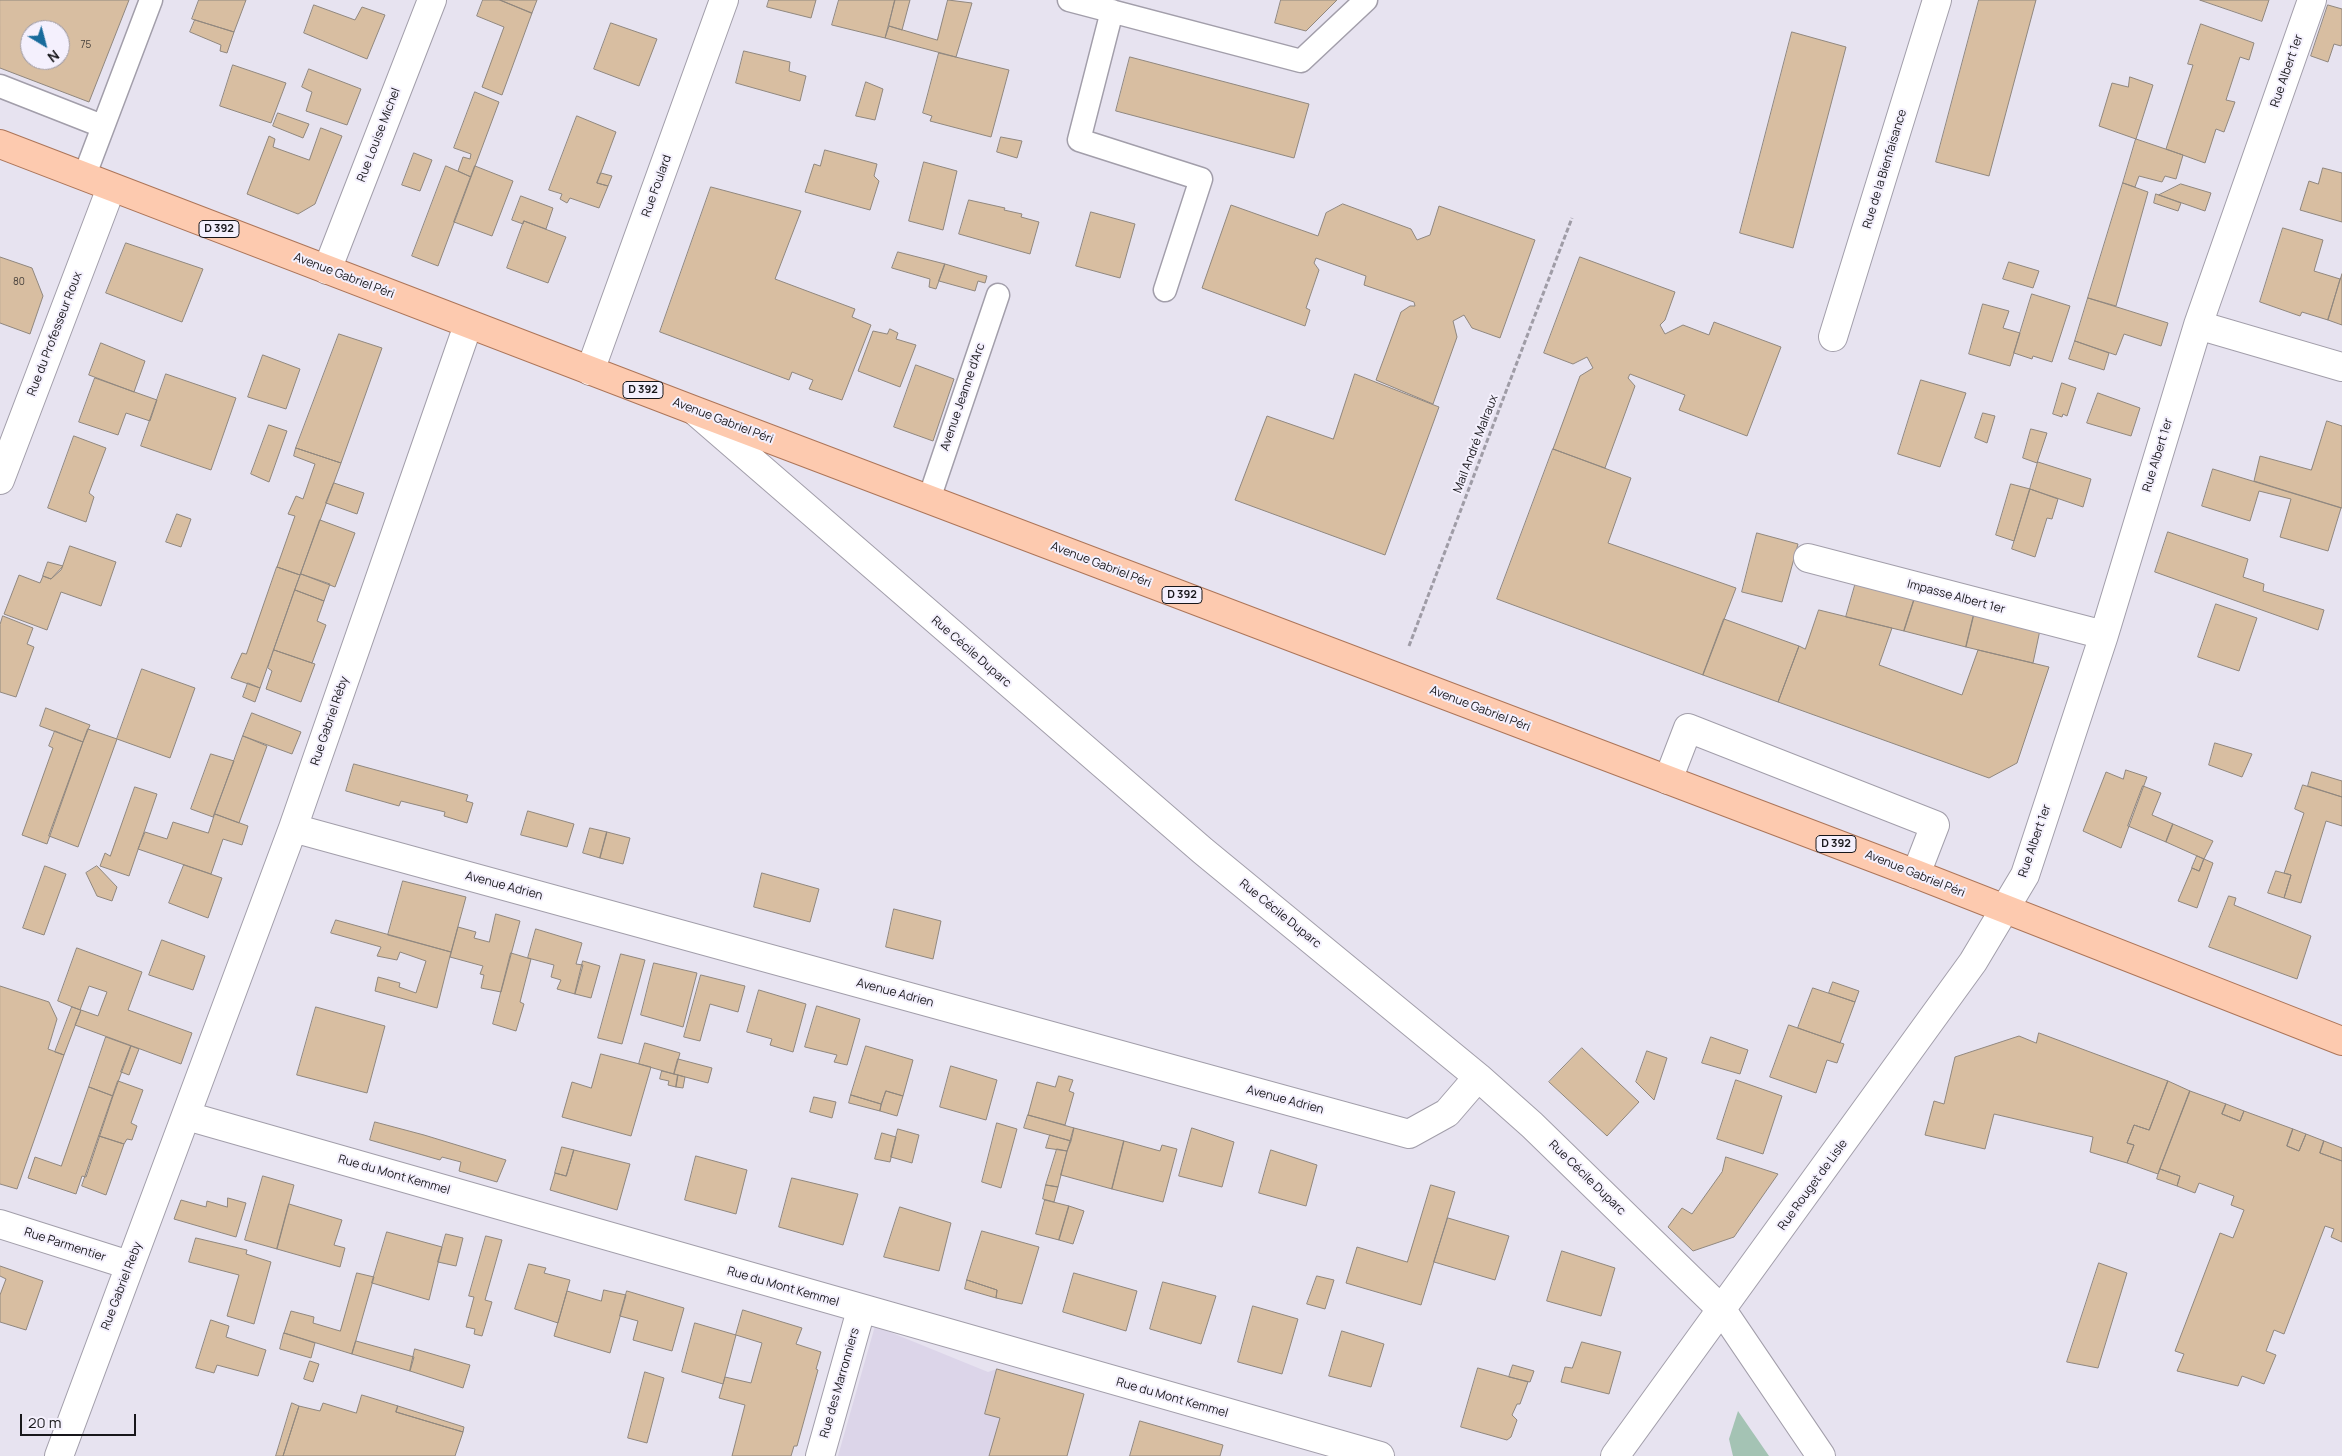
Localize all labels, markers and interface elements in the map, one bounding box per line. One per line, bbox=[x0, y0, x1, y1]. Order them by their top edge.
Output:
north arrow bbox=[20, 20, 70, 70]
street label: Rue Albert 1er bbox=[2268, 33, 2306, 109]
house number: 75 bbox=[81, 39, 91, 51]
text: N bbox=[44, 46, 63, 67]
street label: Rue Louise Michel bbox=[354, 86, 404, 184]
street label: Rue de la Bienfaisance bbox=[1860, 108, 1910, 230]
street label: Rue Foulard bbox=[639, 153, 675, 219]
road number: D 392 bbox=[199, 220, 239, 238]
street label: Avenue Gabriel Péri bbox=[292, 250, 396, 302]
street label: Rue du Professeur Roux bbox=[25, 270, 85, 398]
house number: 80 bbox=[13, 276, 25, 288]
street label: Avenue Jeanne d'Arc bbox=[938, 341, 988, 453]
road number: D 392 bbox=[623, 382, 663, 398]
street label: Mail André Malraux bbox=[1451, 393, 1501, 495]
street label: Avenue Gabriel Péri bbox=[671, 395, 775, 447]
street label: Rue Albert 1er bbox=[2140, 416, 2176, 494]
street label: Avenue Gabriel Péri bbox=[1049, 539, 1153, 591]
street label: Impasse Albert 1er bbox=[1905, 577, 2007, 617]
road number: D 392 bbox=[1162, 586, 1202, 604]
street label: Rue Cécile Duparc bbox=[928, 613, 1014, 691]
street label: Rue Gabriel Réby bbox=[308, 675, 352, 767]
street label: Avenue Gabriel Péri bbox=[1428, 683, 1532, 735]
street label: Rue Albert 1er bbox=[2016, 803, 2054, 879]
road number: D 392 bbox=[1816, 836, 1856, 852]
street label: Avenue Gabriel Péri bbox=[1863, 847, 1967, 901]
street label: Avenue Adrien bbox=[464, 869, 544, 903]
street label: Rue Cécile Duparc bbox=[1236, 877, 1324, 951]
street label: Avenue Adrien bbox=[855, 976, 935, 1010]
street label: Avenue Adrien bbox=[1245, 1083, 1325, 1117]
street label: Rue Rouget de Lisle bbox=[1775, 1137, 1851, 1233]
street label: Rue Cécile Duparc bbox=[1546, 1138, 1628, 1218]
street label: Rue du Mont Kemmel bbox=[336, 1152, 452, 1198]
street label: Rue Parmentier bbox=[22, 1225, 108, 1265]
street label: Rue Gabriel Reby bbox=[99, 1240, 145, 1332]
street label: Rue du Mont Kemmel bbox=[725, 1264, 841, 1310]
street label: Rue des Marronniers bbox=[817, 1326, 863, 1440]
street label: Rue du Mont Kemmel bbox=[1114, 1375, 1230, 1421]
scale bar bbox=[22, 1404, 139, 1436]
text: 20 m bbox=[28, 1412, 61, 1433]

